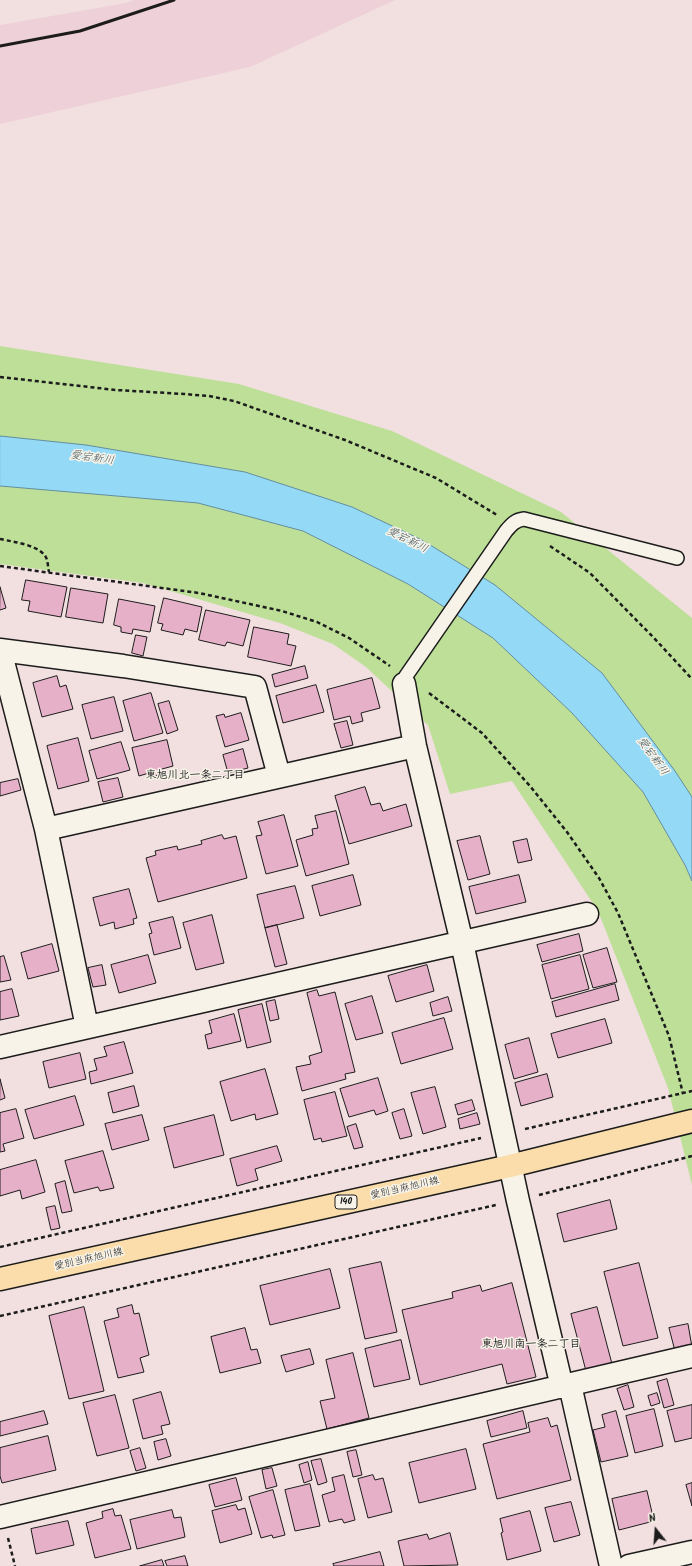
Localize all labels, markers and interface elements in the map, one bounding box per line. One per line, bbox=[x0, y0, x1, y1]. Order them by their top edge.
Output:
water label: 愛宕新川 bbox=[69, 449, 115, 469]
water label: 愛宕新川 bbox=[384, 525, 430, 557]
water label: 愛宕新川 bbox=[634, 735, 670, 779]
district label: 東旭川北一条二丁目 bbox=[146, 769, 244, 783]
street label: 愛別当麻旭川線 bbox=[370, 1175, 440, 1203]
road number: 140 bbox=[335, 1195, 357, 1209]
street label: 愛別当麻旭川線 bbox=[54, 1246, 124, 1274]
district label: 東旭川南一条二丁目 bbox=[482, 1338, 580, 1352]
text: N bbox=[647, 1509, 658, 1528]
north arrow bbox=[636, 1510, 676, 1550]

